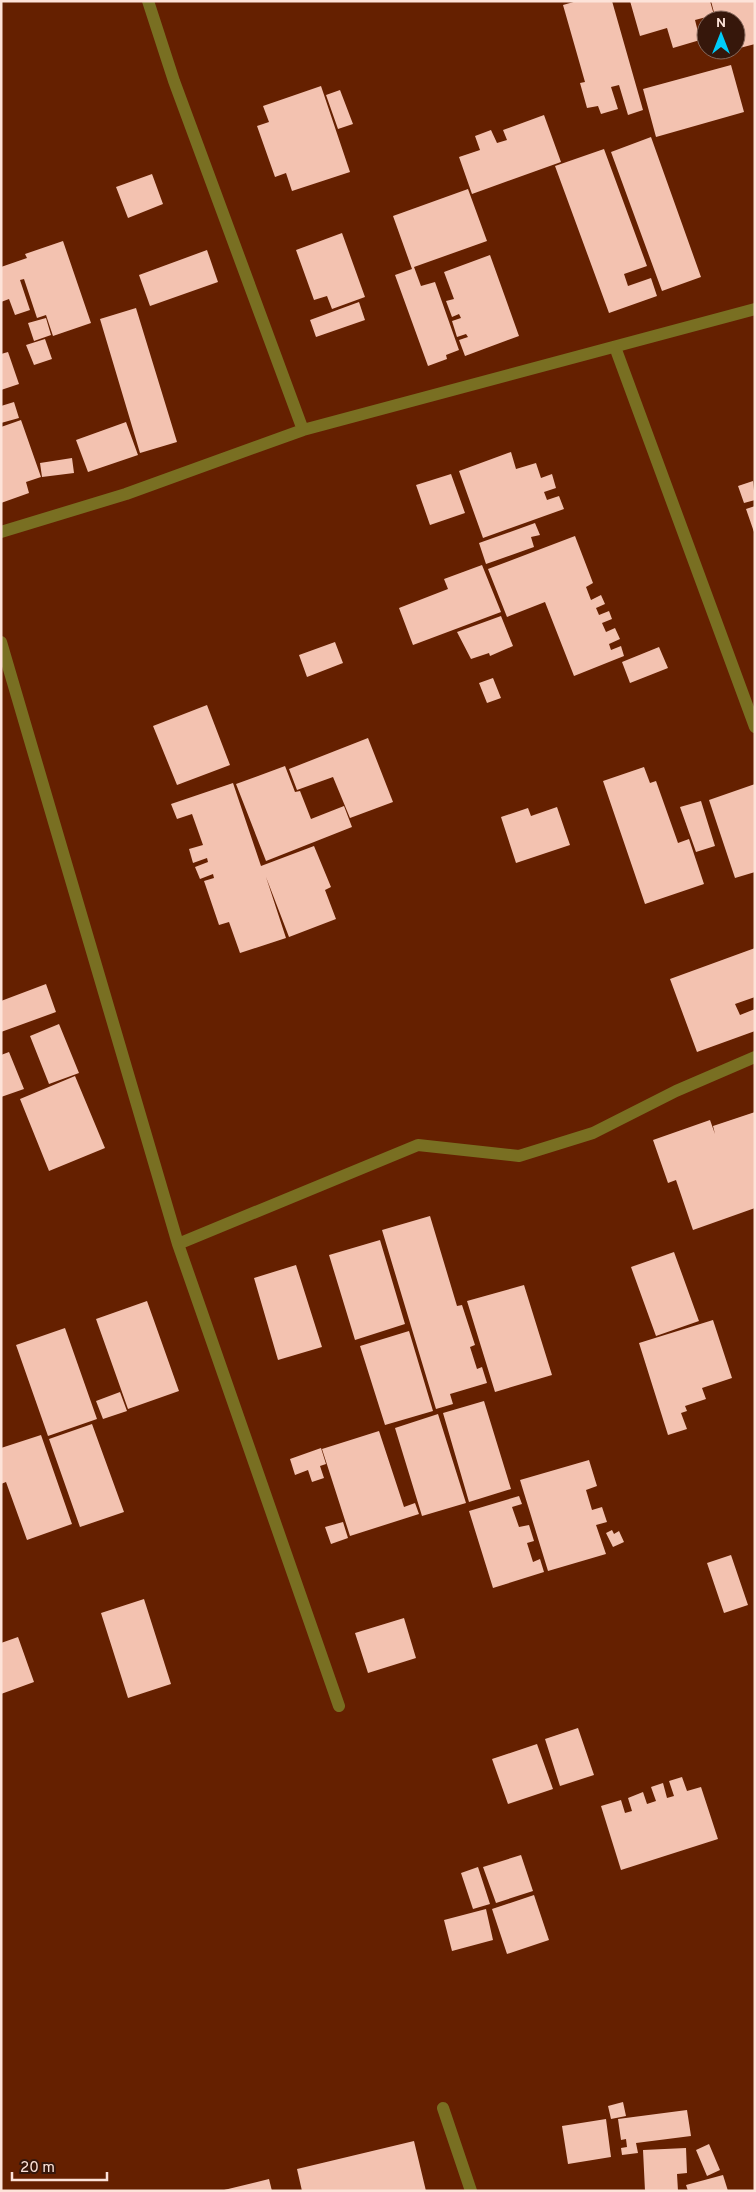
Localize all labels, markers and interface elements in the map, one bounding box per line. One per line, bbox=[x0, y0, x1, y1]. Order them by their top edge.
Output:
north arrow bbox=[696, 10, 746, 60]
text: N bbox=[716, 15, 726, 32]
scale bar bbox=[12, 2150, 108, 2182]
text: 20 m bbox=[20, 2159, 55, 2178]

